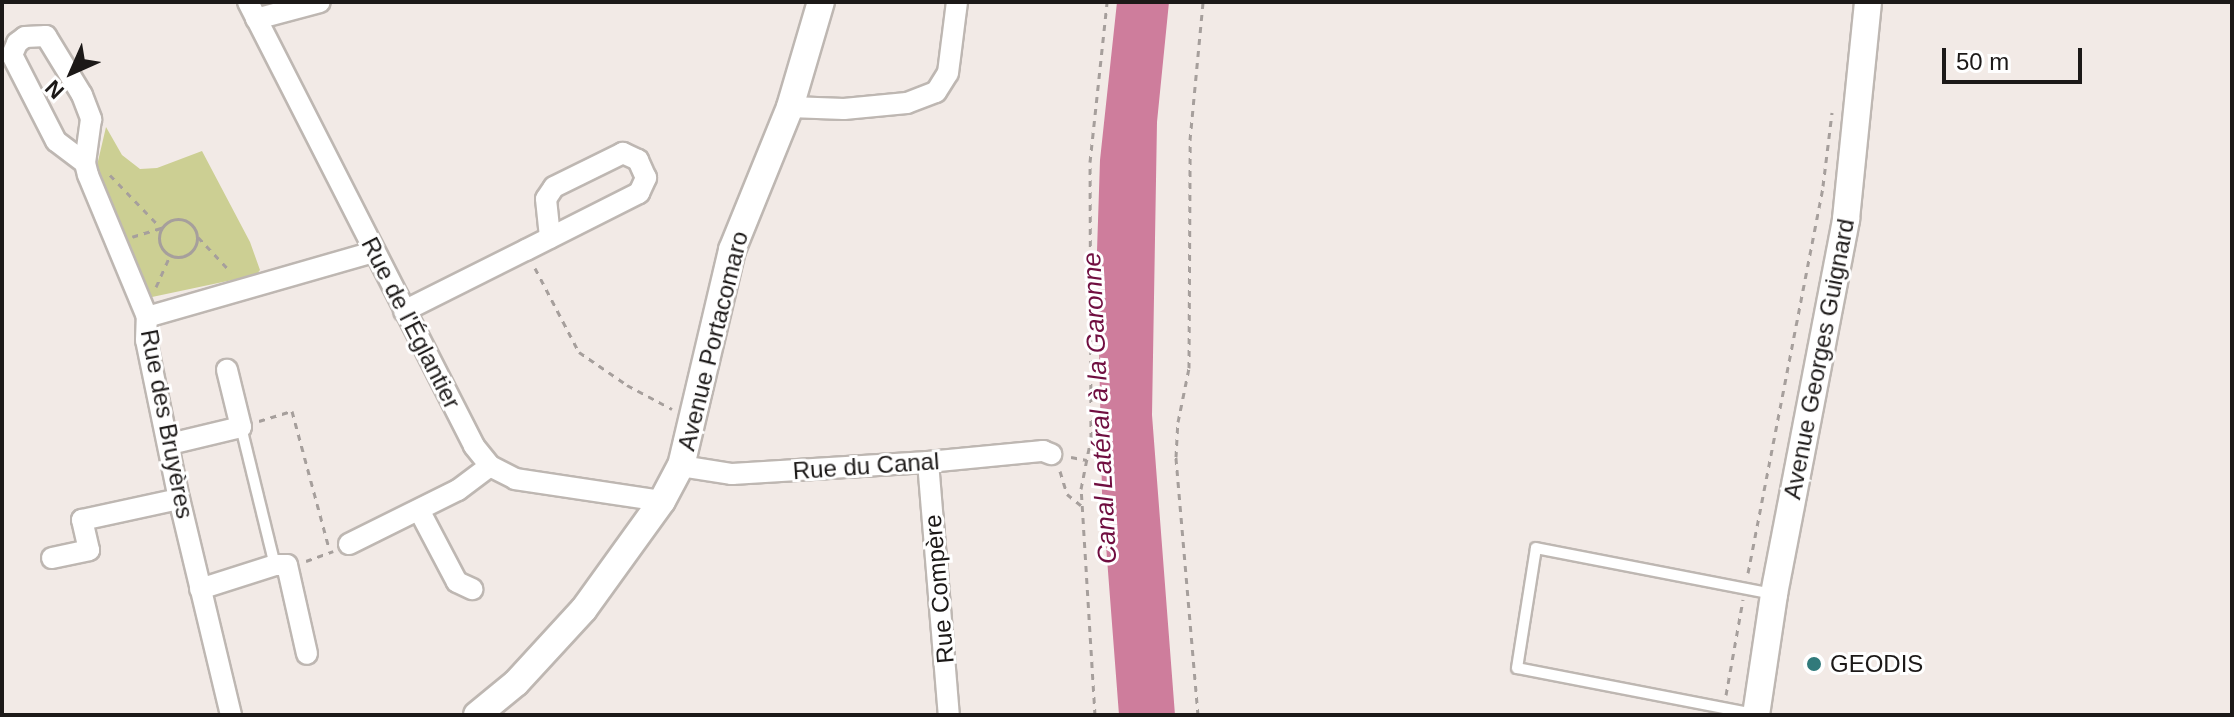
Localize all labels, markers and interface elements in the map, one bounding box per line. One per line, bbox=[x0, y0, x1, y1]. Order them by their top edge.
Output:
north arrow bbox=[32, 32, 112, 112]
scale bar bbox=[1946, 32, 2086, 82]
text: 50 m bbox=[1956, 48, 2009, 75]
text: N bbox=[40, 75, 69, 104]
street label: Avenue Georges Guignard bbox=[1778, 216, 1860, 502]
street label: Avenue Portacomaro bbox=[672, 228, 754, 454]
street label: Rue de l'Églantier bbox=[355, 232, 467, 414]
water label: Canal Latéral à la Garonne bbox=[1076, 251, 1124, 565]
street label: Rue des Bruyères bbox=[135, 327, 199, 521]
street label: Rue du Canal bbox=[792, 447, 940, 485]
street label: Rue Compère bbox=[918, 513, 960, 665]
place label: GEODIS bbox=[1830, 650, 1923, 678]
marker: GEODIS bbox=[1805, 655, 1823, 673]

